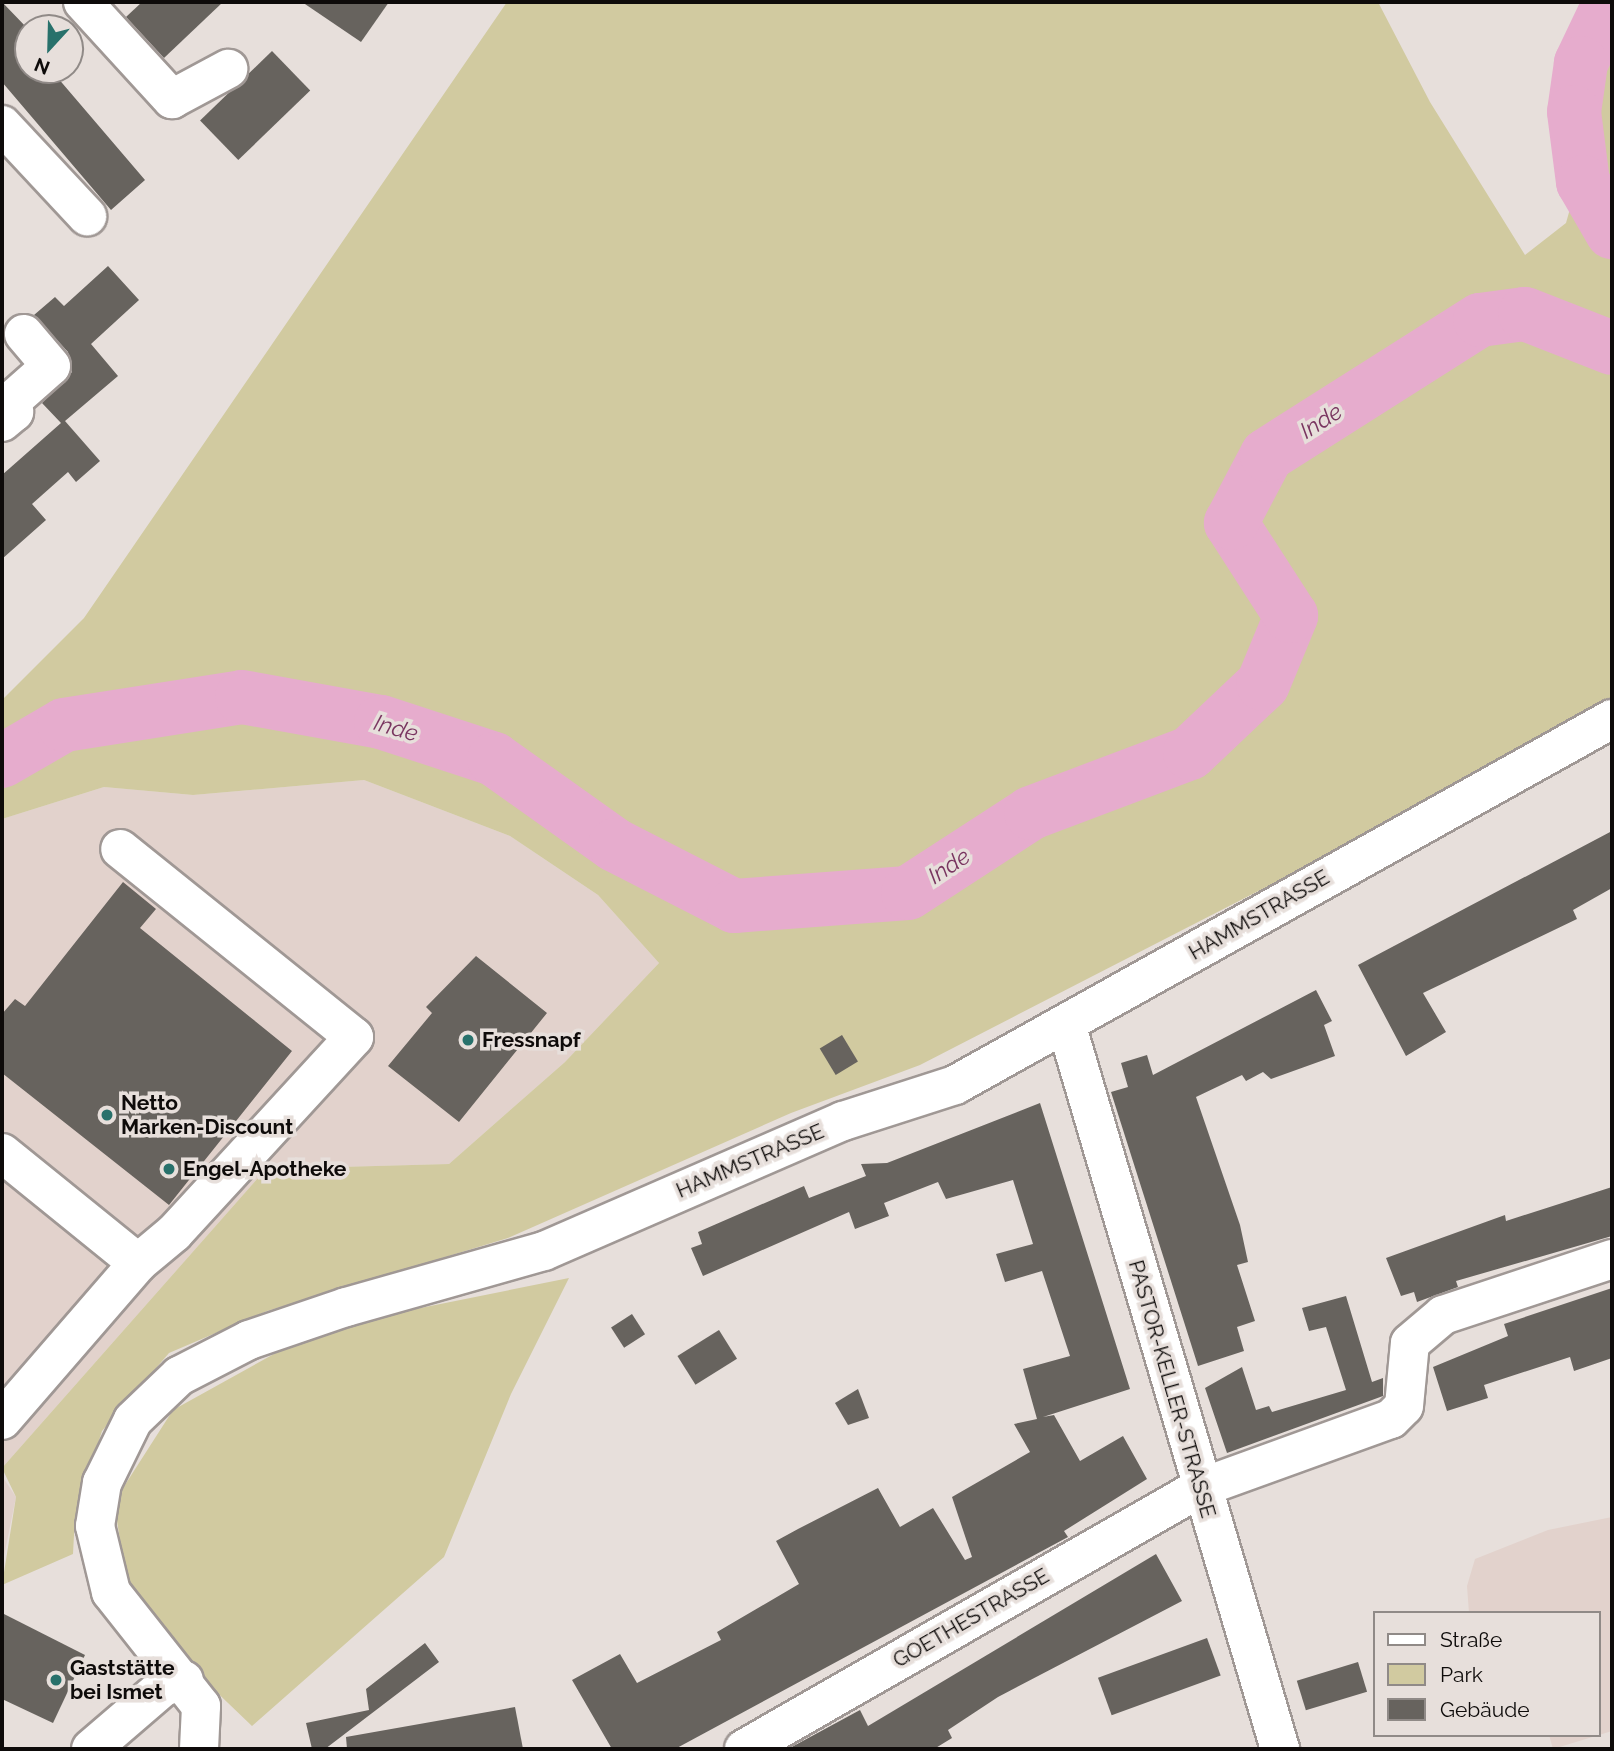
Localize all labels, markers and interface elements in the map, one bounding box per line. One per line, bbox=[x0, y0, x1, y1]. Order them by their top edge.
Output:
north arrow bbox=[14, 14, 84, 84]
text: N bbox=[31, 54, 53, 80]
water label: Inde bbox=[1295, 397, 1347, 445]
water label: Inde bbox=[371, 709, 421, 747]
water label: Inde bbox=[923, 842, 975, 890]
street label: HAMMSTRASSE bbox=[1184, 865, 1334, 965]
place label: Fressnapf bbox=[482, 1027, 581, 1053]
marker: Fressnapf bbox=[460, 1032, 476, 1048]
place label: Netto Marken-Discount bbox=[121, 1090, 293, 1140]
marker: Netto Marken-Discount bbox=[99, 1107, 115, 1123]
street label: HAMMSTRASSE bbox=[672, 1119, 828, 1203]
place label: Engel-Apotheke bbox=[183, 1156, 346, 1182]
marker: Engel-Apotheke bbox=[161, 1161, 177, 1177]
street label: PASTOR-KELLER-STRASSE bbox=[1123, 1257, 1221, 1521]
street label: GOETHESTRASSE bbox=[888, 1563, 1054, 1673]
legend bbox=[1372, 1611, 1600, 1737]
text: Straße bbox=[1440, 1627, 1502, 1652]
place label: Gaststätte bei Ismet bbox=[70, 1655, 175, 1705]
text: Park bbox=[1440, 1662, 1483, 1687]
marker: Gaststätte bei Ismet bbox=[48, 1672, 64, 1688]
text: Gebäude bbox=[1440, 1697, 1530, 1722]

